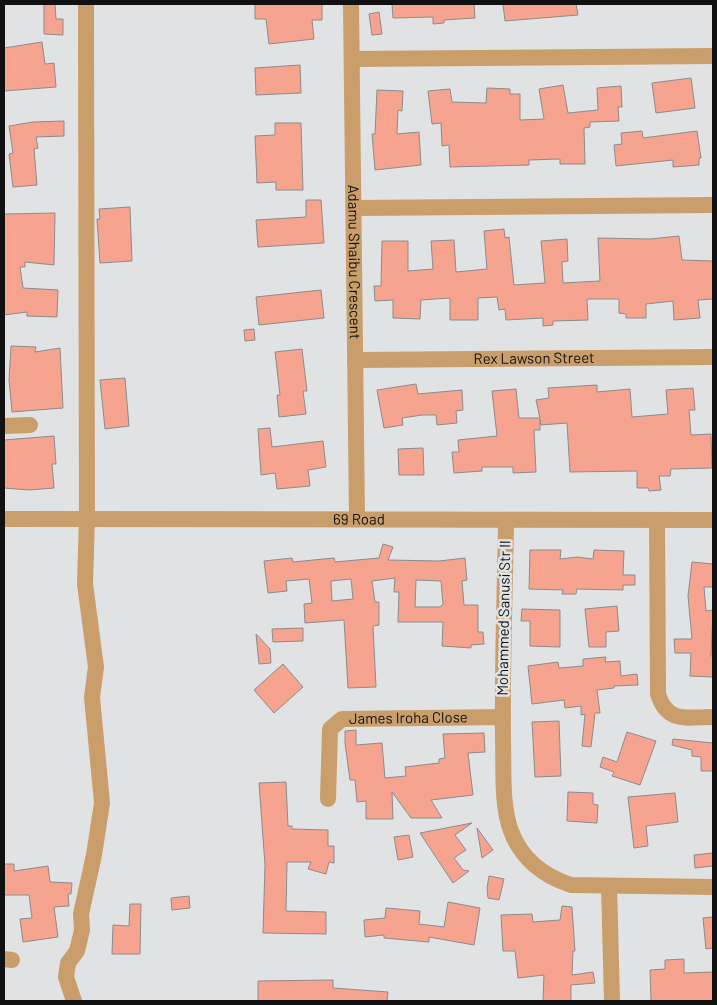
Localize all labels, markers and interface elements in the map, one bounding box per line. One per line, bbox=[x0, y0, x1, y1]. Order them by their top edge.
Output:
street label: Adamu Shaibu Crescent bbox=[345, 184, 365, 339]
street label: Rex Lawson Street bbox=[473, 348, 595, 367]
street label: 69 Road bbox=[333, 509, 385, 528]
street label: Mohammed Sanusi Str II bbox=[493, 540, 513, 696]
street label: James Iroha Close bbox=[349, 707, 468, 727]

